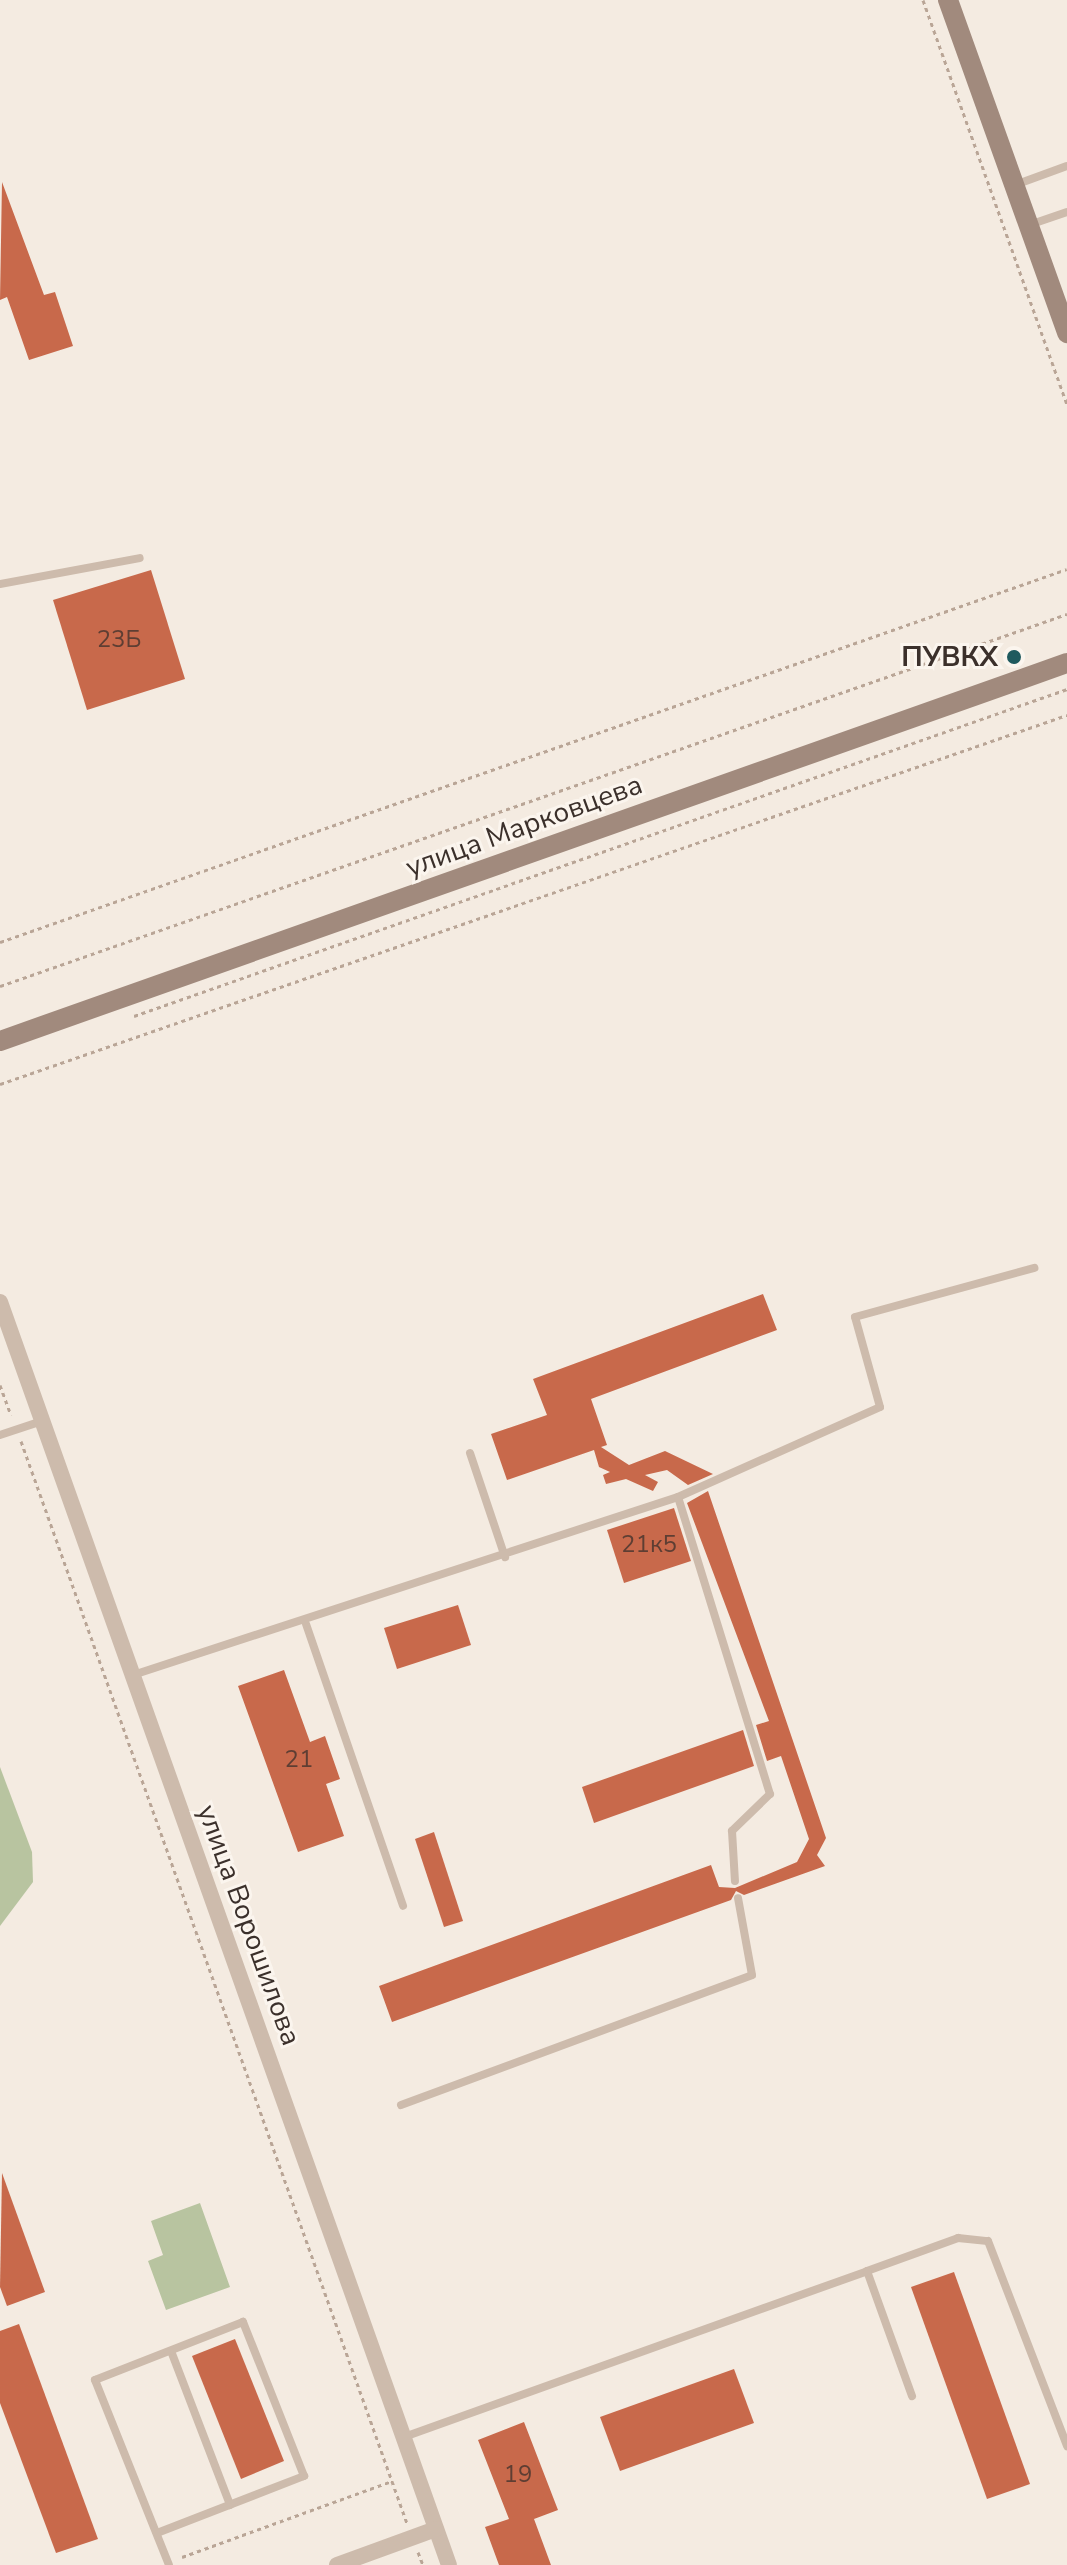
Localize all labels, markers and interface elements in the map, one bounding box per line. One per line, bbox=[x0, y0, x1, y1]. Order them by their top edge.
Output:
house number: 23Б bbox=[97, 626, 141, 654]
place label: ПУВКХ bbox=[901, 640, 998, 674]
marker: ПУВКХ bbox=[1005, 648, 1023, 666]
street label: улица Марковцева bbox=[401, 768, 647, 884]
house number: 21к5 bbox=[621, 1531, 677, 1559]
house number: 21 bbox=[285, 1746, 313, 1774]
street label: улица Ворошилова bbox=[190, 1800, 308, 2050]
house number: 19 bbox=[504, 2461, 532, 2489]

